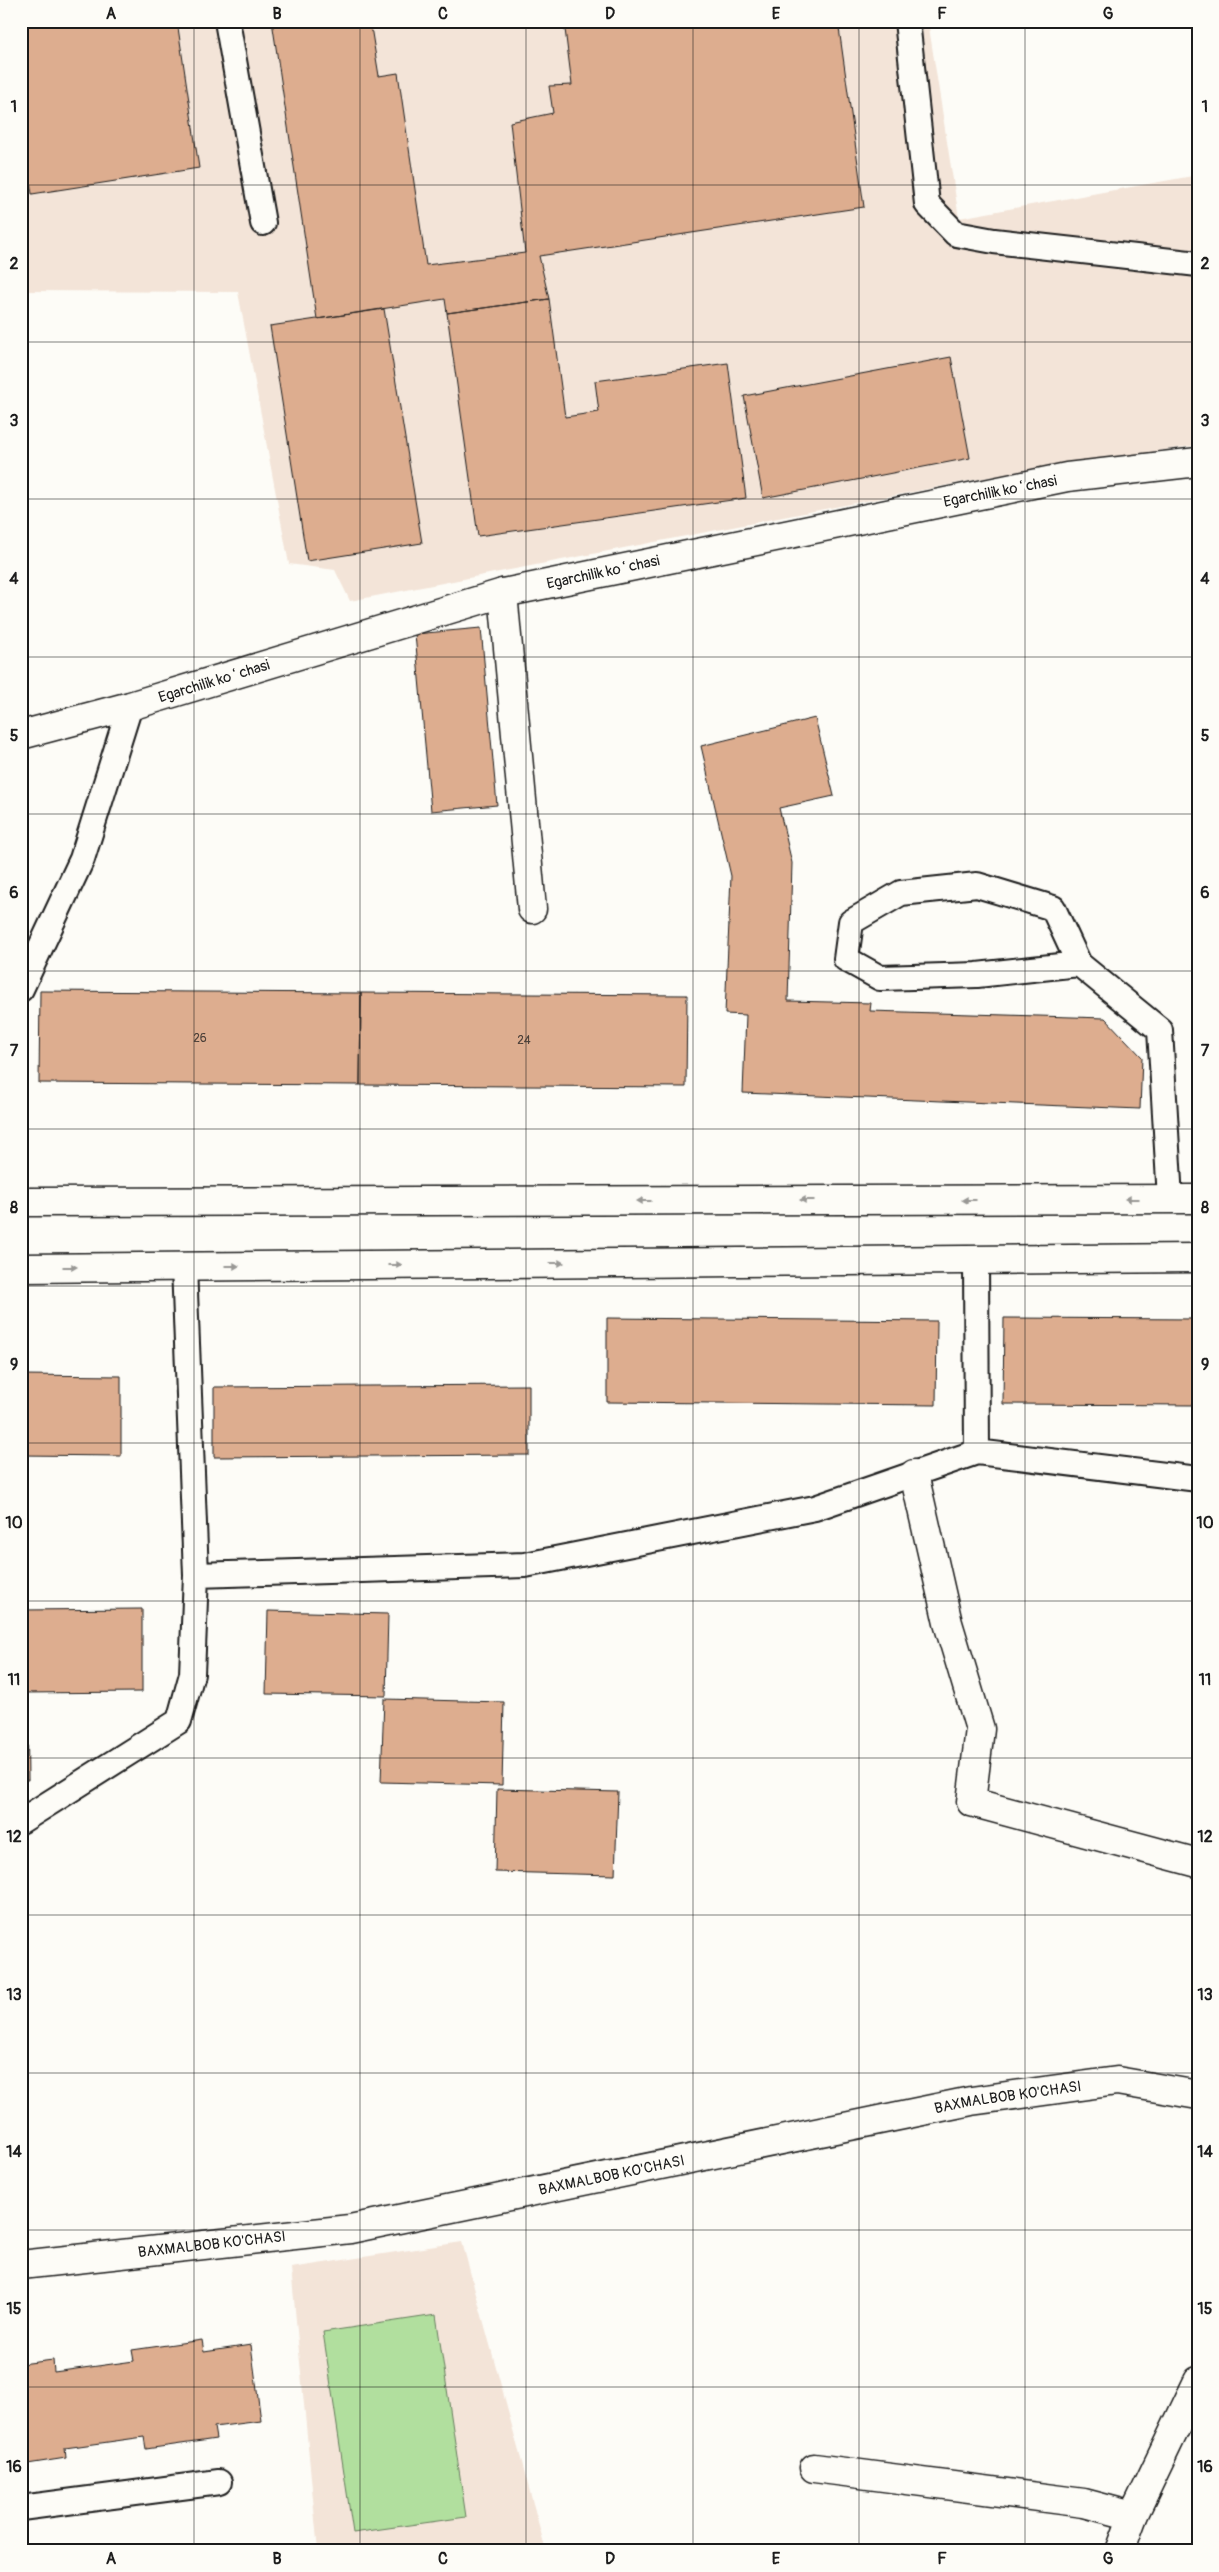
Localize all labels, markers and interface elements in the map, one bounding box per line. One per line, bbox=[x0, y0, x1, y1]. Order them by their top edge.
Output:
text: A bbox=[106, 4, 117, 24]
text: B bbox=[272, 4, 282, 24]
text: C bbox=[438, 4, 448, 24]
text: D bbox=[605, 4, 615, 24]
text: E bbox=[772, 4, 781, 24]
text: F bbox=[937, 4, 947, 24]
text: G bbox=[1103, 4, 1114, 24]
text: 1 bbox=[11, 97, 17, 117]
text: 1 bbox=[1202, 97, 1208, 117]
text: 2 bbox=[10, 254, 19, 274]
text: 2 bbox=[1201, 254, 1210, 274]
text: 3 bbox=[10, 411, 19, 431]
text: 3 bbox=[1201, 411, 1210, 431]
street label: Egarchilik koʻchasi bbox=[942, 471, 1059, 512]
street label: Egarchilik koʻchasi bbox=[545, 551, 662, 594]
text: 4 bbox=[9, 569, 19, 589]
text: 4 bbox=[1200, 569, 1210, 589]
street label: Egarchilik koʻchasi bbox=[156, 655, 272, 707]
text: 5 bbox=[10, 726, 19, 746]
text: 5 bbox=[1201, 726, 1210, 746]
text: 6 bbox=[9, 883, 19, 903]
text: 6 bbox=[1200, 883, 1210, 903]
house number: 26 bbox=[193, 1031, 207, 1046]
house number: 24 bbox=[517, 1033, 531, 1048]
text: 7 bbox=[10, 1041, 19, 1061]
text: 7 bbox=[1201, 1041, 1210, 1061]
one-way arrow bbox=[798, 1196, 814, 1204]
one-way arrow bbox=[961, 1196, 977, 1204]
one-way arrow bbox=[1123, 1196, 1139, 1204]
one-way arrow bbox=[636, 1197, 652, 1205]
text: 8 bbox=[10, 1198, 18, 1218]
text: 8 bbox=[1201, 1198, 1209, 1218]
one-way arrow bbox=[550, 1259, 566, 1267]
one-way arrow bbox=[387, 1261, 403, 1269]
one-way arrow bbox=[225, 1262, 241, 1270]
one-way arrow bbox=[62, 1263, 78, 1271]
text: 9 bbox=[10, 1355, 18, 1375]
text: 9 bbox=[1201, 1355, 1209, 1375]
text: 10 bbox=[5, 1513, 23, 1533]
text: 10 bbox=[1196, 1513, 1214, 1533]
text: 11 bbox=[8, 1670, 20, 1690]
text: 11 bbox=[1199, 1670, 1211, 1690]
text: 12 bbox=[6, 1827, 22, 1847]
text: 12 bbox=[1197, 1827, 1213, 1847]
text: 13 bbox=[6, 1985, 22, 2005]
text: 13 bbox=[1197, 1985, 1213, 2005]
street label: BAXMALBOB KO'CHASI bbox=[933, 2077, 1083, 2118]
text: 14 bbox=[6, 2142, 22, 2162]
text: 14 bbox=[1197, 2142, 1213, 2162]
street label: BAXMALBOB KO'CHASI bbox=[537, 2151, 686, 2200]
street label: BAXMALBOB KO'CHASI bbox=[137, 2227, 287, 2262]
text: 15 bbox=[7, 2299, 22, 2319]
text: 15 bbox=[1198, 2299, 1213, 2319]
text: 16 bbox=[6, 2457, 22, 2477]
text: 16 bbox=[1197, 2457, 1213, 2477]
text: A bbox=[106, 2549, 117, 2569]
text: B bbox=[272, 2549, 282, 2569]
text: C bbox=[438, 2549, 448, 2569]
text: D bbox=[605, 2549, 615, 2569]
text: E bbox=[772, 2549, 781, 2569]
text: F bbox=[937, 2549, 947, 2569]
text: G bbox=[1103, 2549, 1114, 2569]

